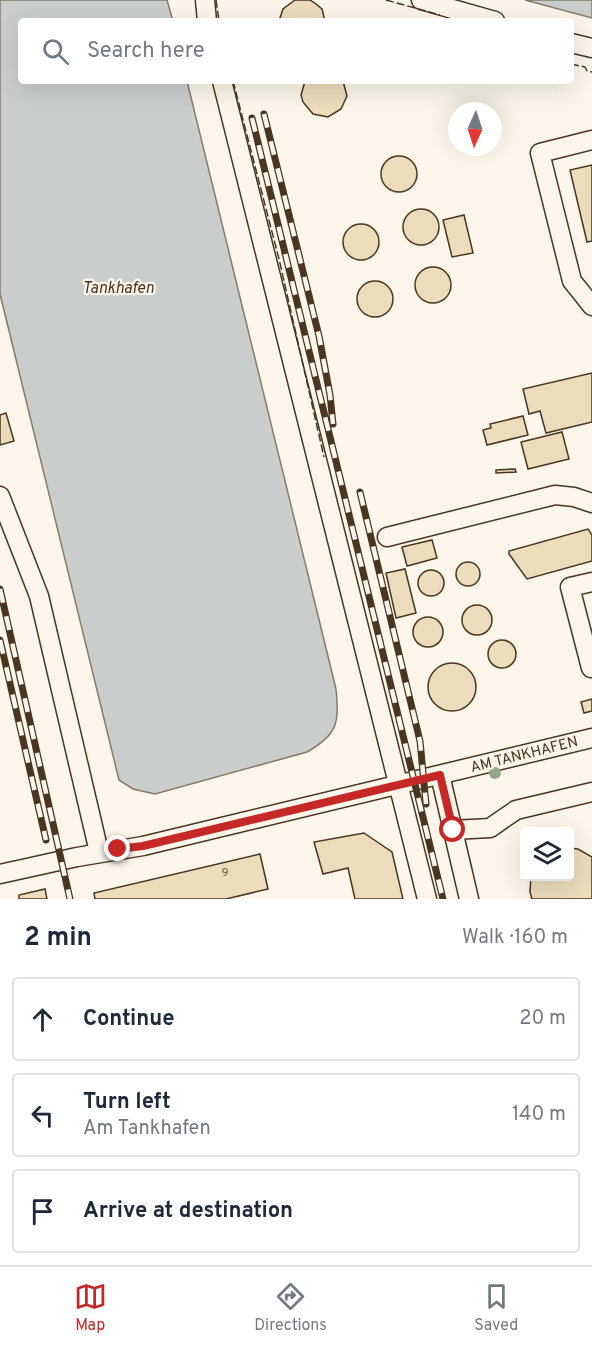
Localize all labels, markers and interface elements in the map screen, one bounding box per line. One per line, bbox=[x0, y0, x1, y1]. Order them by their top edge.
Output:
search box bbox=[18, 18, 574, 84]
icon: search bbox=[39, 35, 72, 68]
text: Search here bbox=[87, 38, 205, 65]
north arrow bbox=[448, 102, 502, 156]
water label: Tankhafen bbox=[82, 279, 154, 299]
street label: AM TANKHAFEN bbox=[469, 733, 580, 778]
route start bbox=[439, 816, 465, 842]
map controls bbox=[520, 827, 574, 881]
button: layers bbox=[520, 827, 574, 881]
route end bbox=[104, 835, 130, 861]
house number: 9 bbox=[221, 865, 229, 881]
text: 2 min bbox=[24, 922, 92, 955]
text: Walk · 160 m bbox=[462, 925, 568, 951]
icon: ahead bbox=[26, 1003, 59, 1036]
text: Continue bbox=[83, 1006, 174, 1033]
text: 20 m bbox=[519, 1006, 566, 1032]
text: Turn left bbox=[83, 1089, 171, 1116]
icon: left bbox=[26, 1099, 59, 1132]
text: 140 m bbox=[512, 1102, 566, 1128]
text: Am Tankhafen bbox=[83, 1116, 211, 1142]
icon: arrive bbox=[26, 1195, 59, 1228]
text: Arrive at destination bbox=[83, 1198, 293, 1225]
tab: Map bbox=[74, 1280, 107, 1336]
tab: Directions bbox=[254, 1280, 327, 1336]
tab: Saved bbox=[474, 1280, 518, 1336]

